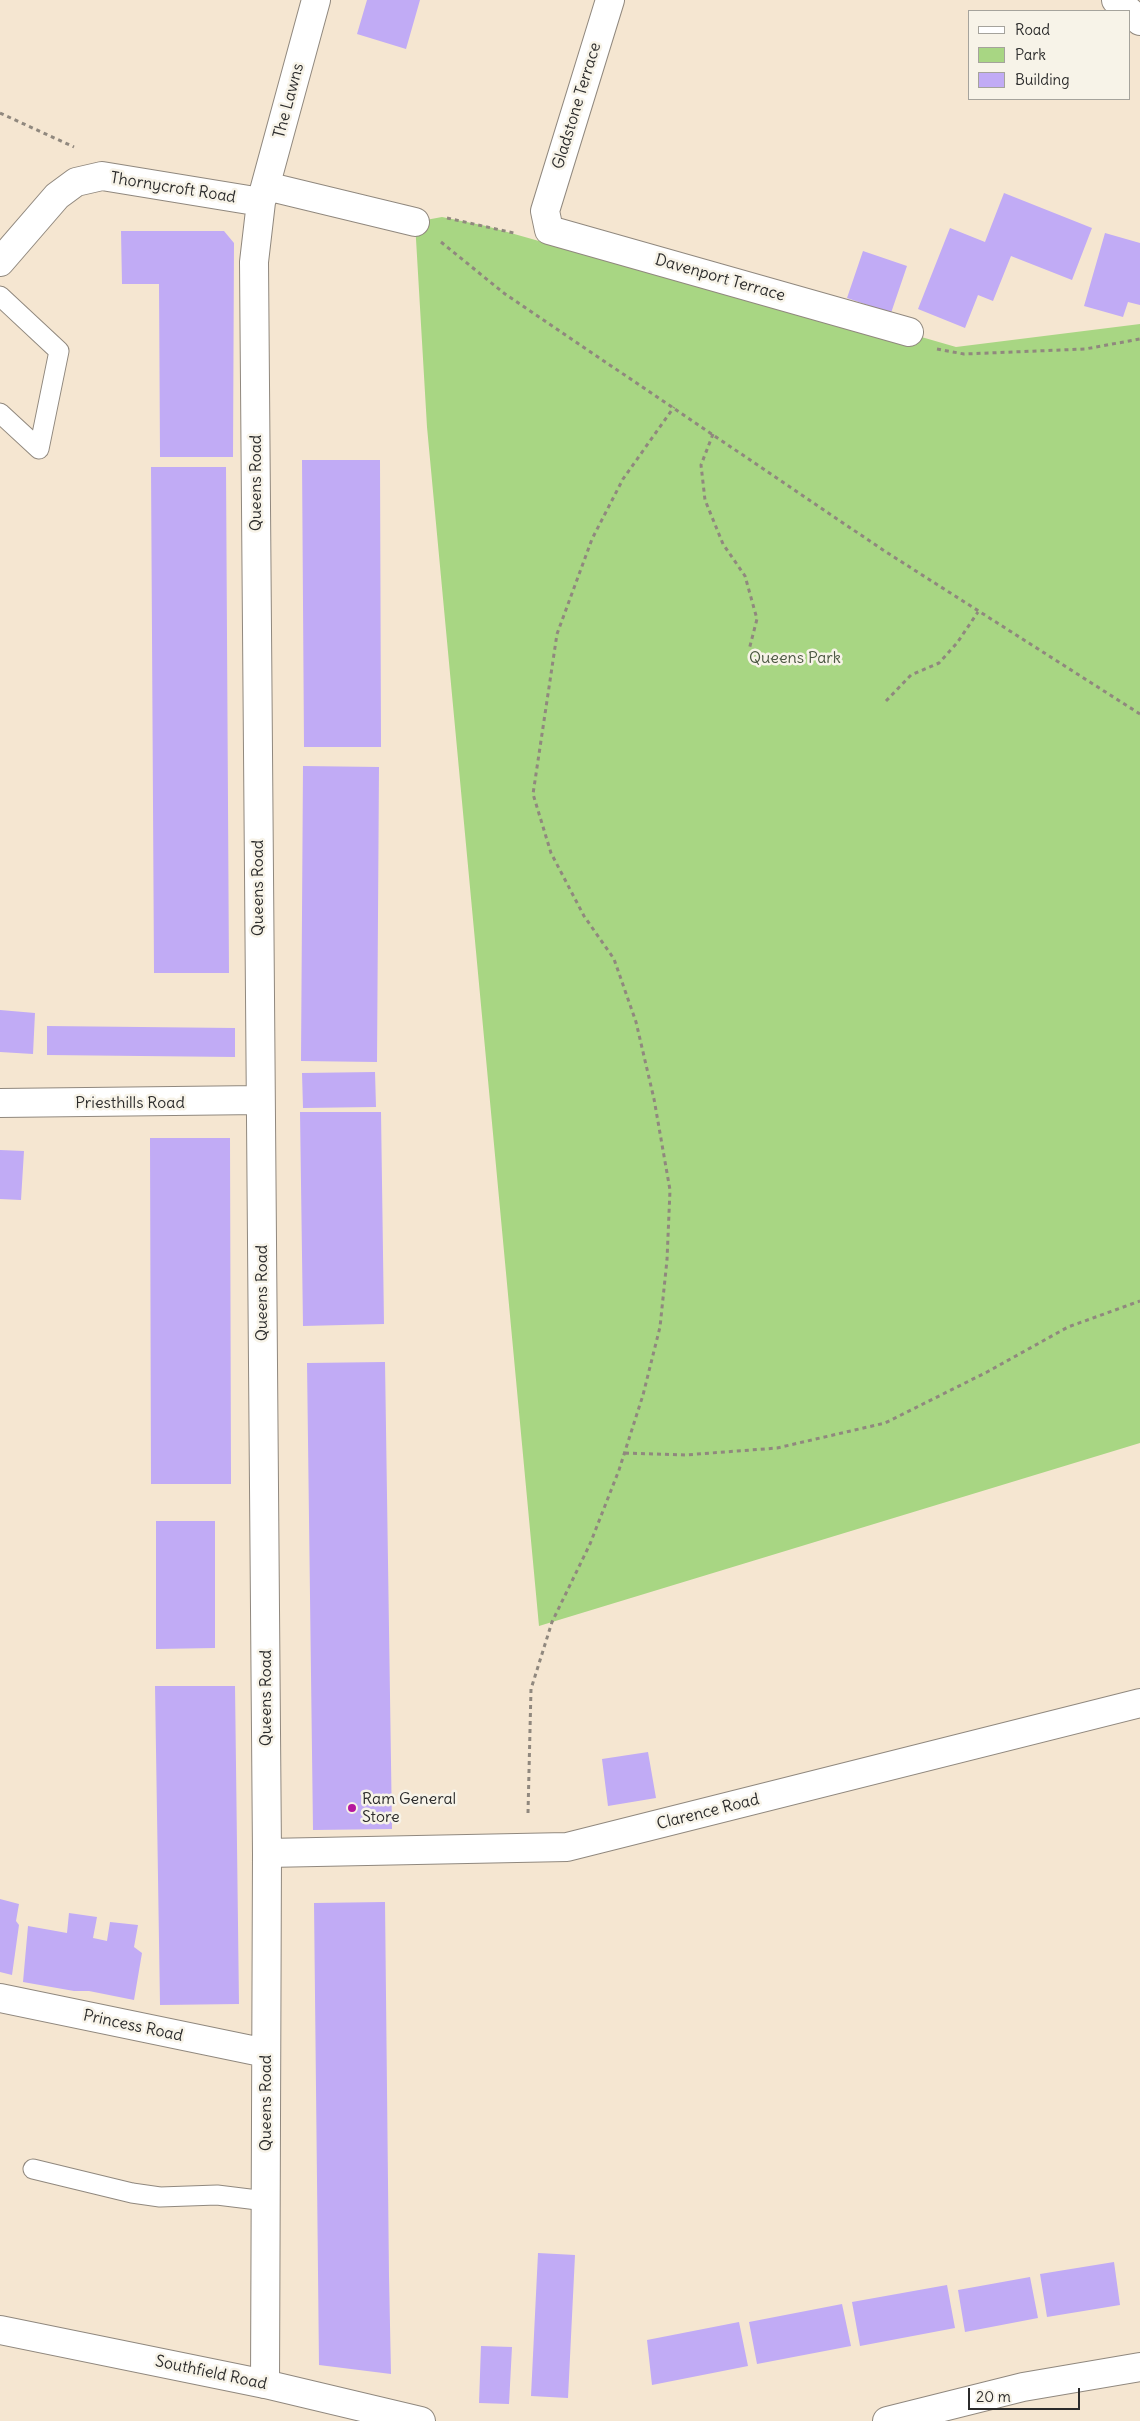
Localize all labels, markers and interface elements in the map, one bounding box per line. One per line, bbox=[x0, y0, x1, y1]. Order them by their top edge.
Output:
legend bbox=[968, 10, 1130, 100]
text: Road bbox=[1015, 20, 1050, 39]
street label: Gladstone Terrace bbox=[549, 40, 605, 172]
text: Park bbox=[1015, 45, 1046, 64]
street label: The Lawns bbox=[270, 61, 308, 141]
text: Building bbox=[1015, 70, 1070, 89]
street label: Thornycroft Road bbox=[109, 169, 237, 207]
street label: Davenport Terrace bbox=[653, 250, 787, 306]
street label: Queens Road bbox=[246, 435, 266, 531]
park label: Queens Park bbox=[749, 648, 841, 668]
street label: Queens Road bbox=[248, 840, 268, 936]
street label: Priesthills Road bbox=[75, 1093, 185, 1113]
street label: Queens Road bbox=[252, 1245, 272, 1341]
street label: Queens Road bbox=[256, 1650, 276, 1746]
place label: Ram General Store bbox=[362, 1789, 456, 1827]
street label: Clarence Road bbox=[655, 1790, 761, 1834]
marker: Ram General Store bbox=[346, 1802, 358, 1814]
street label: Princess Road bbox=[81, 2006, 185, 2046]
street label: Queens Road bbox=[256, 2055, 276, 2151]
street label: Southfield Road bbox=[153, 2352, 269, 2394]
scale bar bbox=[970, 2378, 1082, 2410]
text: 20 m bbox=[976, 2387, 1011, 2406]

